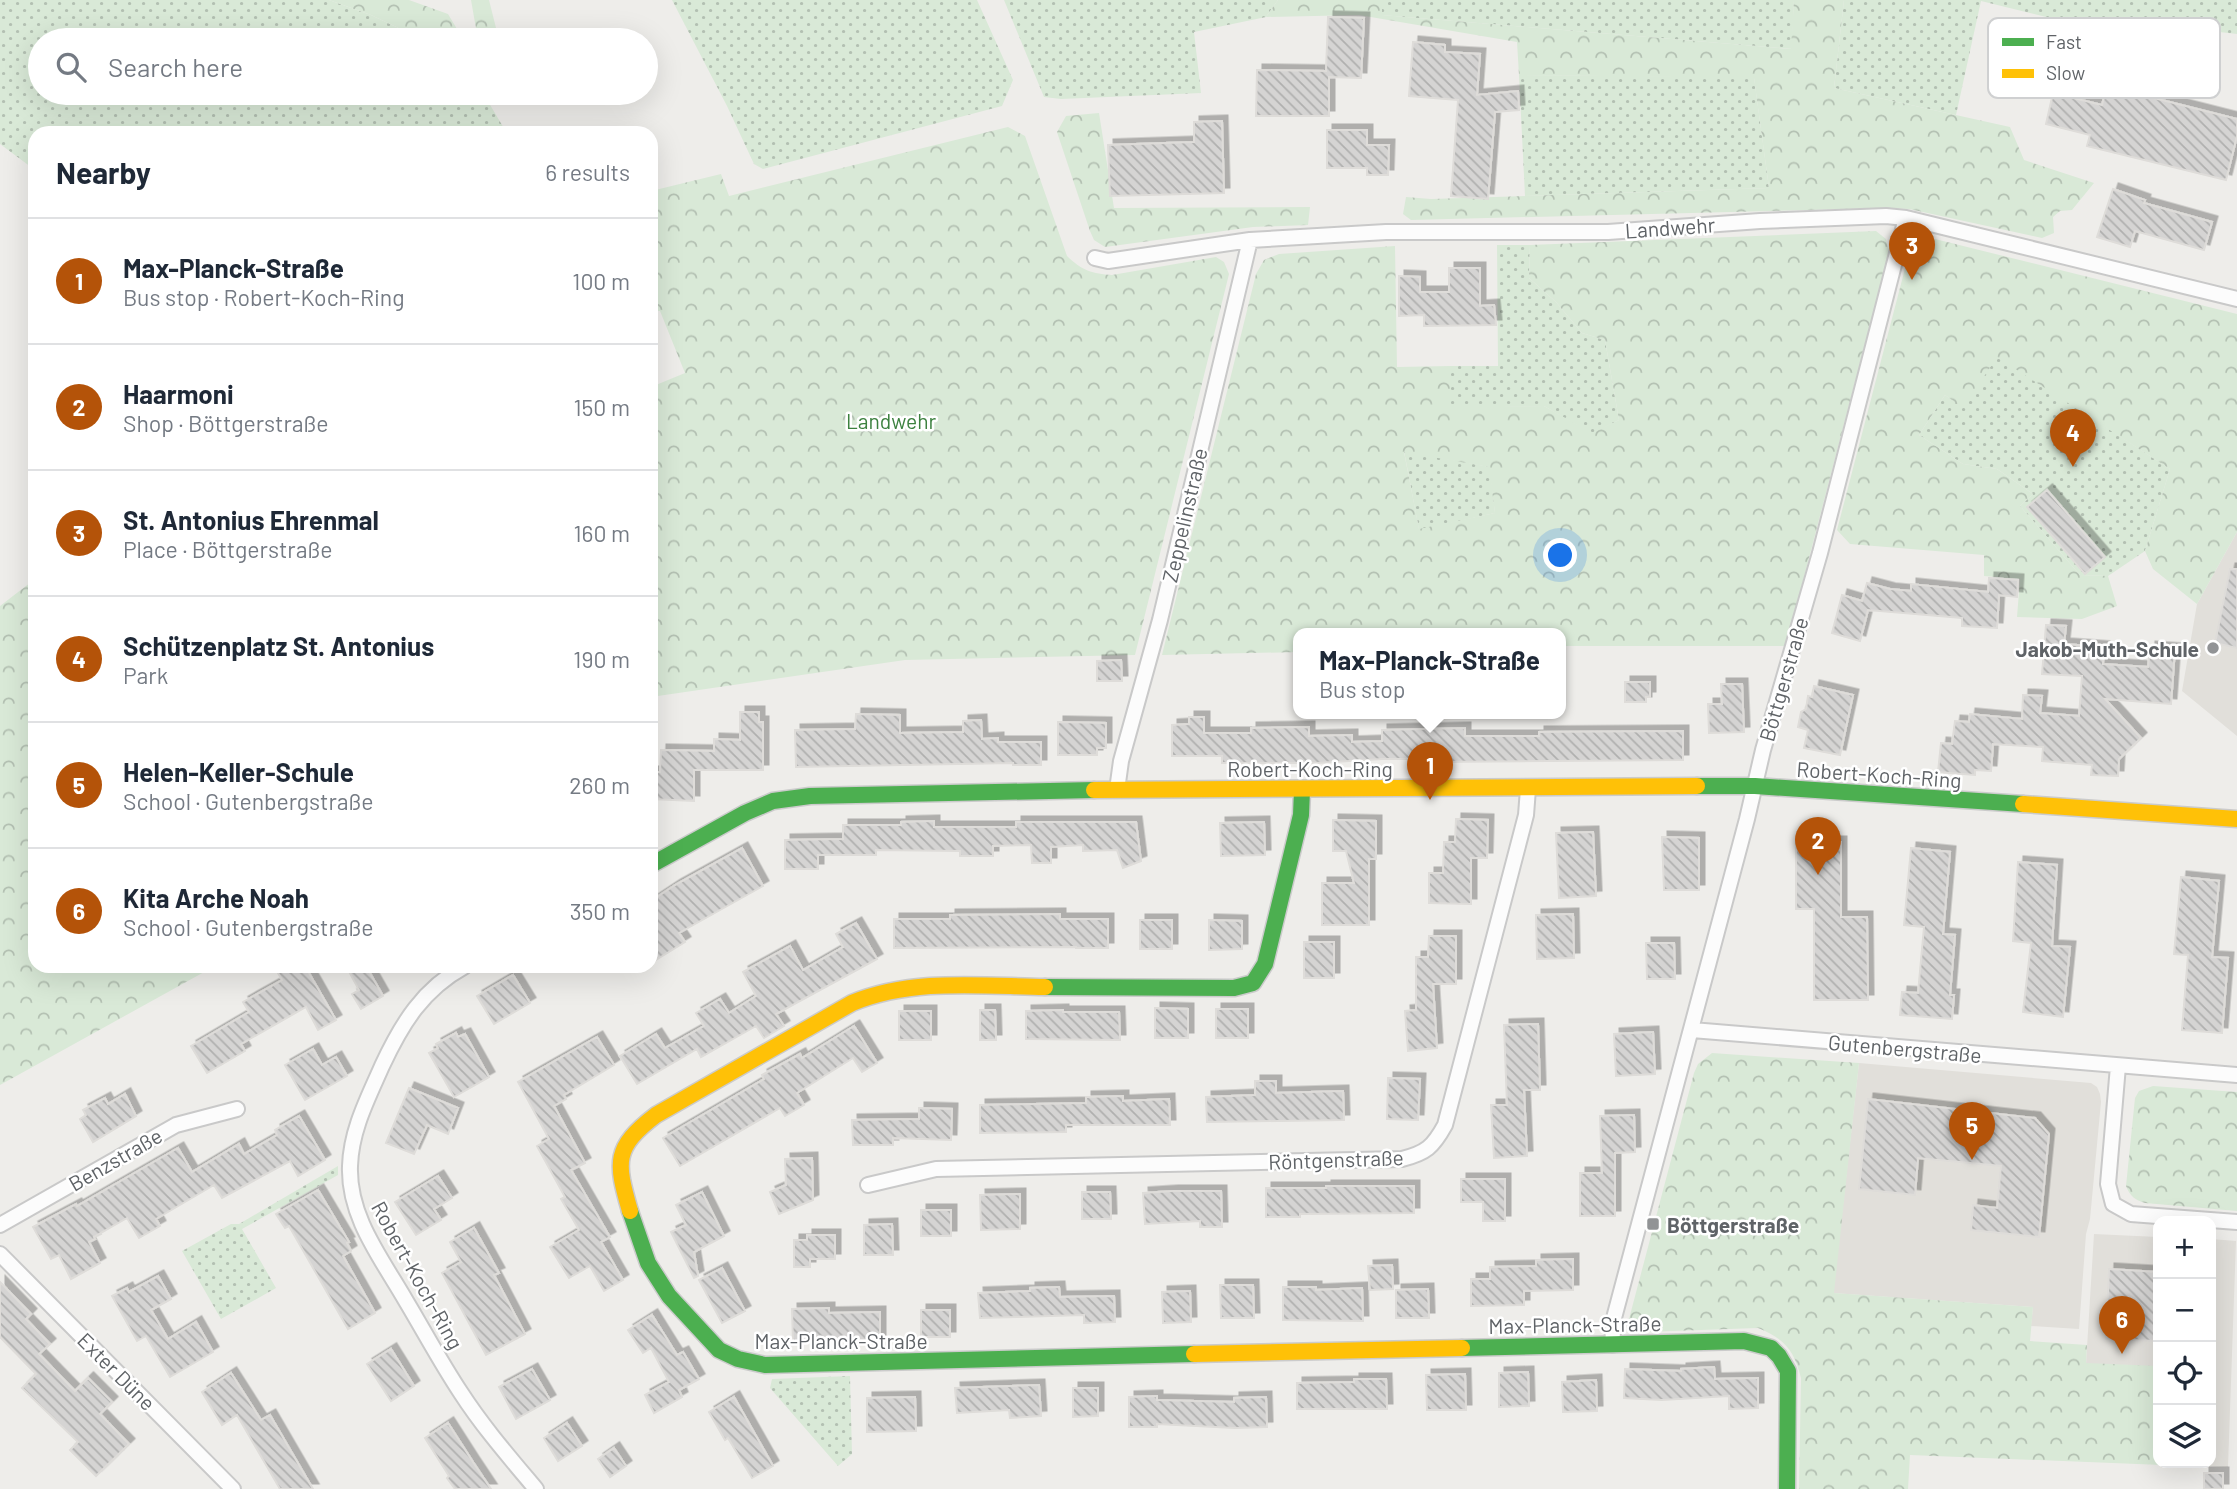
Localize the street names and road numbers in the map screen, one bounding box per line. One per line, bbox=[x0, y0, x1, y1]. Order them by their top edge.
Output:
street label: Landwehr bbox=[1624, 211, 1716, 243]
street label: Zeppelinstraße bbox=[1156, 445, 1212, 585]
street label: Böttgerstraße bbox=[1753, 614, 1813, 744]
street label: Robert-Koch-Ring bbox=[1227, 756, 1393, 781]
street label: Robert-Koch-Ring bbox=[1796, 756, 1962, 792]
street label: Gutenbergstraße bbox=[1827, 1029, 1983, 1067]
street label: Benzstraße bbox=[64, 1122, 166, 1196]
street label: Röntgenstraße bbox=[1268, 1144, 1404, 1174]
street label: Robert-Koch-Ring bbox=[367, 1197, 469, 1353]
street label: Max-Planck-Straße bbox=[1488, 1310, 1662, 1338]
street label: Exter Düne bbox=[73, 1327, 161, 1415]
street label: Max-Planck-Straße bbox=[754, 1328, 928, 1353]

